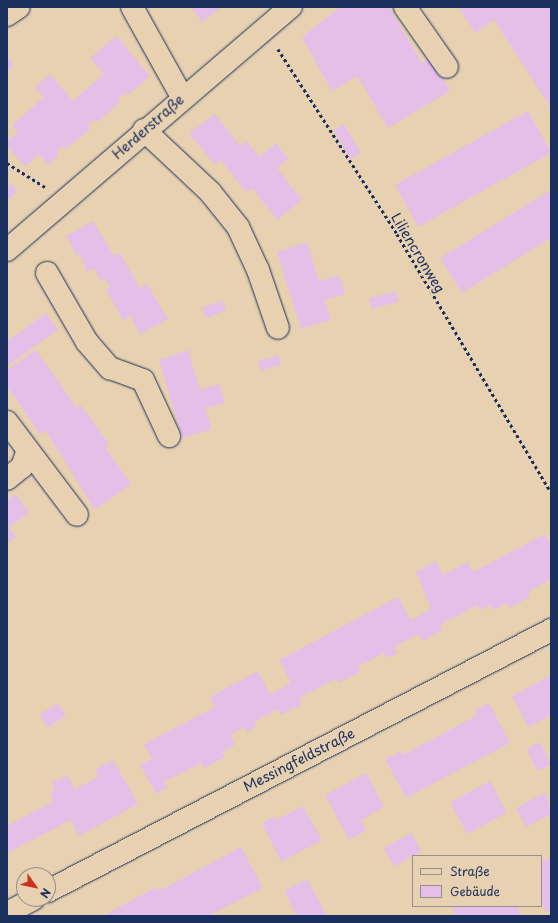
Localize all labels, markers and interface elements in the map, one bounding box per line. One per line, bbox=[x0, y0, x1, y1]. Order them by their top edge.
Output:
street label: Herderstraße bbox=[109, 91, 187, 163]
street label: Liliencronweg bbox=[388, 210, 448, 296]
street label: Messingfeldstraße bbox=[240, 725, 358, 795]
legend bbox=[412, 855, 542, 907]
text: Straße bbox=[450, 862, 490, 880]
north arrow bbox=[16, 867, 56, 907]
text: Gebäude bbox=[450, 882, 500, 900]
text: N bbox=[36, 885, 55, 902]

